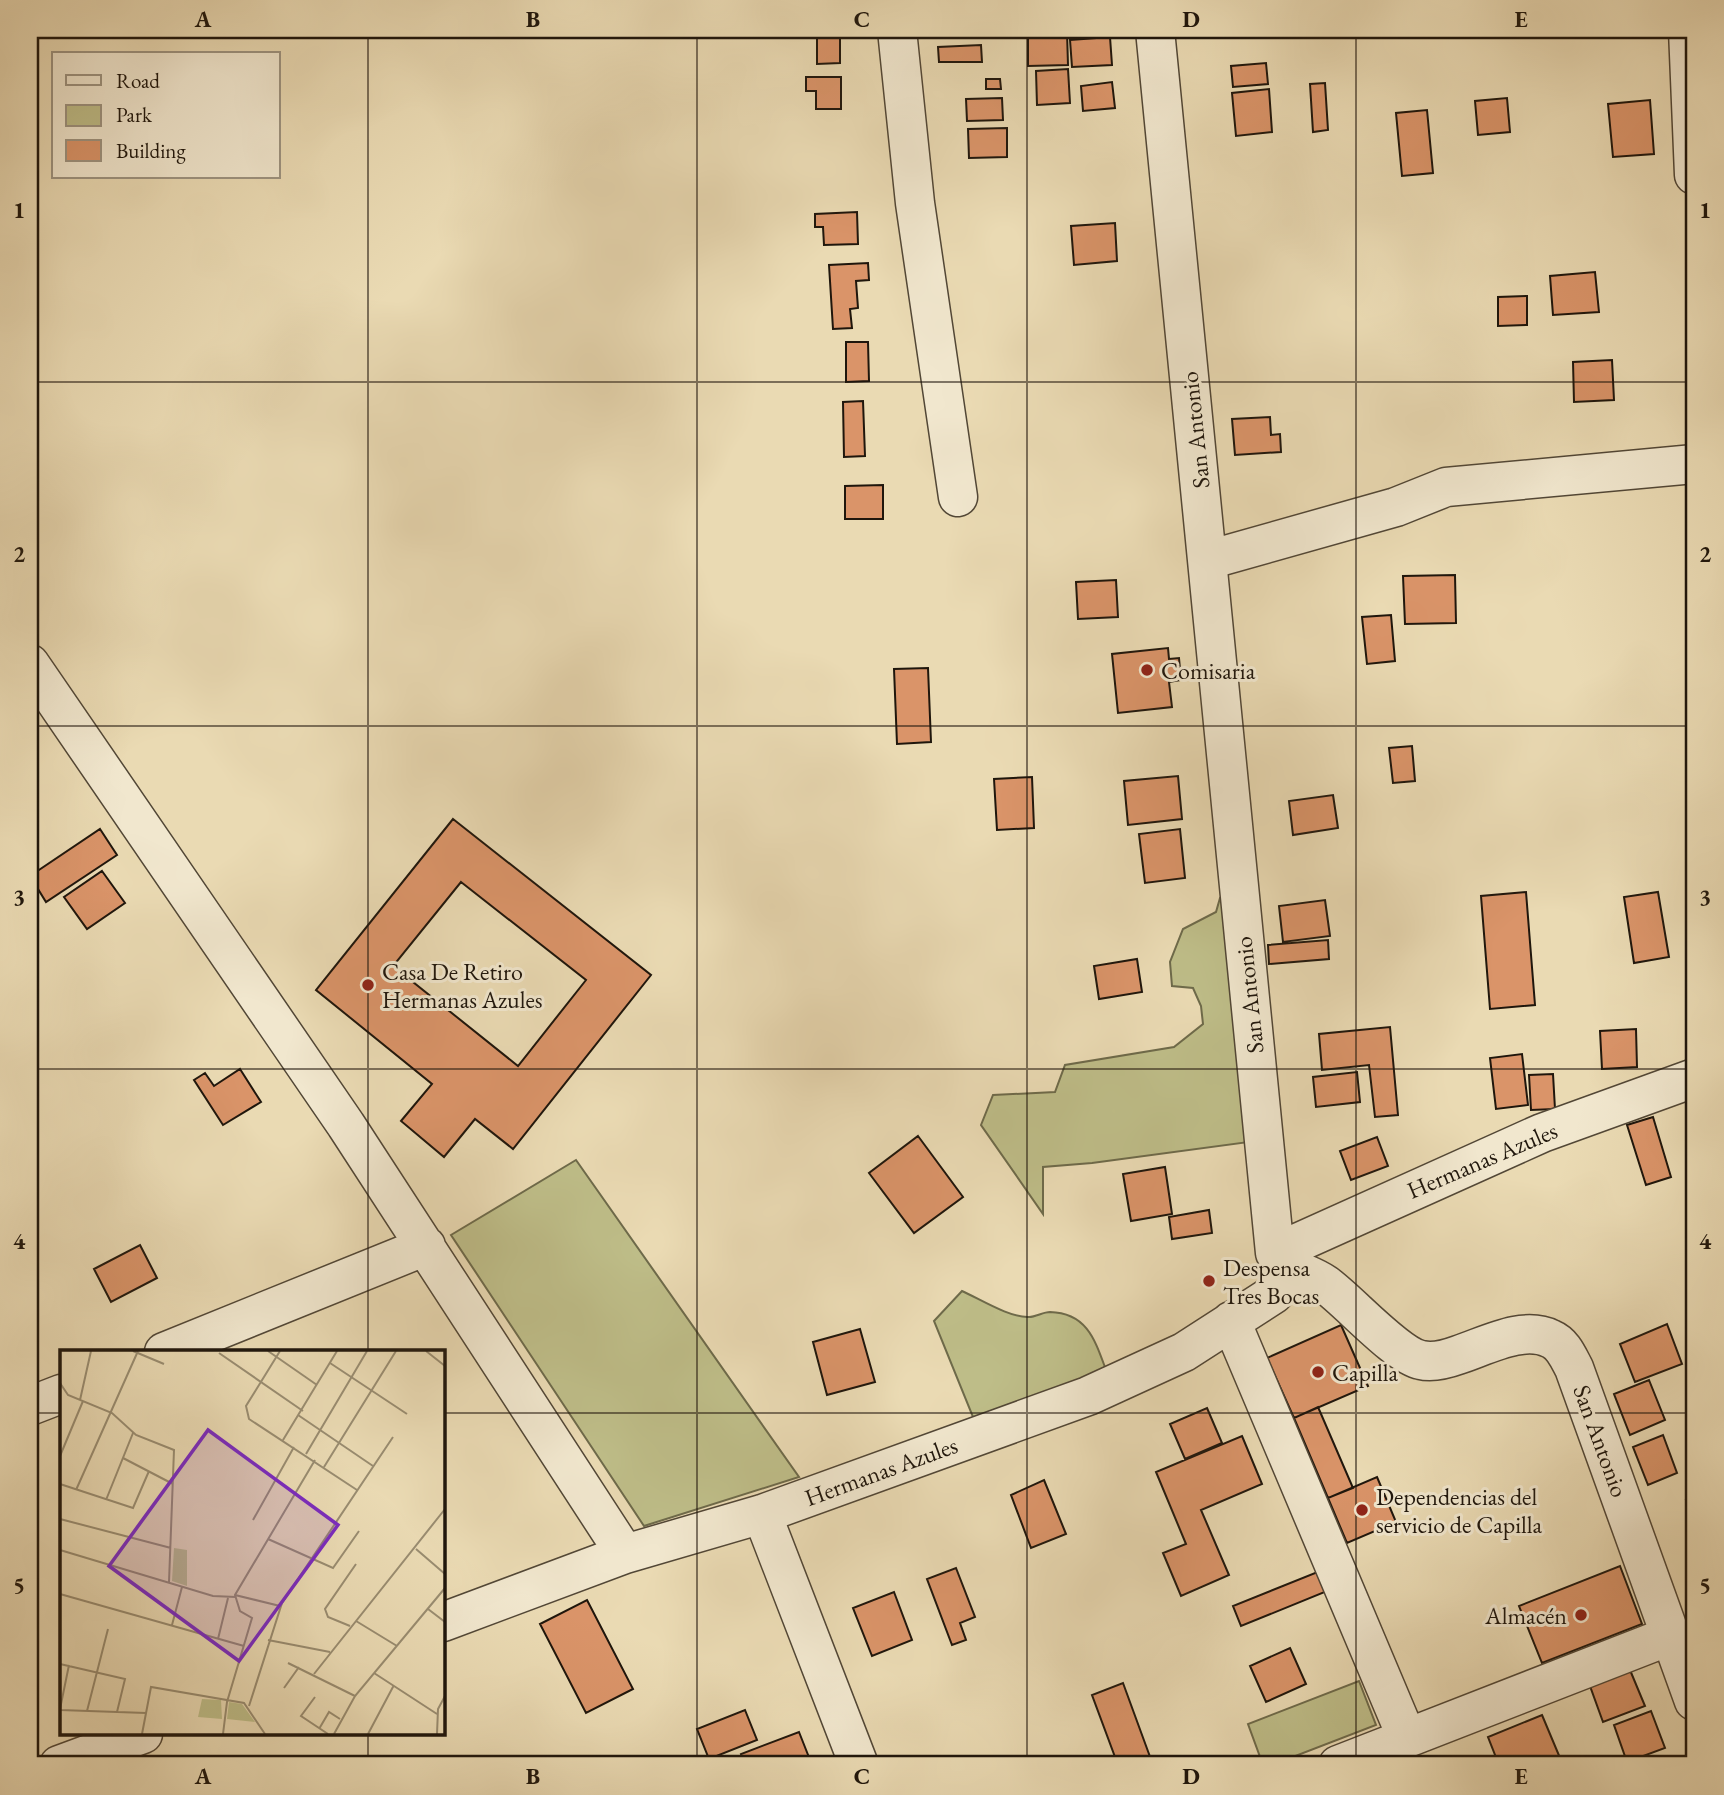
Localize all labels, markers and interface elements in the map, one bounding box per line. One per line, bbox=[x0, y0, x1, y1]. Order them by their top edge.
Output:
text: A bbox=[194, 4, 212, 34]
text: B bbox=[526, 4, 540, 34]
text: C bbox=[854, 4, 870, 34]
text: D bbox=[1182, 4, 1200, 34]
text: E bbox=[1514, 4, 1528, 34]
legend bbox=[52, 52, 280, 178]
text: Road bbox=[116, 67, 160, 94]
text: Park bbox=[116, 101, 153, 128]
text: Building bbox=[116, 137, 186, 164]
text: 1 bbox=[13, 195, 25, 225]
text: 1 bbox=[1699, 195, 1711, 225]
street label: San Antonio bbox=[1173, 370, 1217, 490]
text: 2 bbox=[13, 539, 25, 569]
text: 2 bbox=[1699, 539, 1711, 569]
place label: Comisaria bbox=[1161, 655, 1256, 686]
marker: Comisaria bbox=[1139, 662, 1155, 678]
text: 3 bbox=[13, 882, 25, 912]
text: 3 bbox=[1699, 882, 1711, 912]
street label: San Antonio bbox=[1227, 935, 1271, 1055]
place label: Casa De Retiro Hermanas Azules bbox=[382, 956, 543, 1015]
marker: Casa De Retiro Hermanas Azules bbox=[360, 977, 376, 993]
street label: Hermanas Azules bbox=[1402, 1114, 1562, 1206]
text: 4 bbox=[13, 1226, 26, 1256]
text: 4 bbox=[1699, 1226, 1712, 1256]
place label: Despensa Tres Bocas bbox=[1223, 1252, 1319, 1311]
marker: Despensa Tres Bocas bbox=[1201, 1273, 1217, 1289]
inset map bbox=[60, 1350, 444, 1736]
place label: Capilla bbox=[1332, 1357, 1398, 1388]
marker: Capilla bbox=[1310, 1364, 1326, 1380]
street label: San Antonio bbox=[1566, 1381, 1636, 1502]
street label: Hermanas Azules bbox=[800, 1429, 962, 1513]
place label: Dependencias del servicio de Capilla bbox=[1376, 1481, 1543, 1540]
marker: Dependencias del servicio de Capilla bbox=[1354, 1502, 1370, 1518]
text: 5 bbox=[13, 1570, 25, 1600]
text: 5 bbox=[1699, 1570, 1711, 1600]
place label: Almacén bbox=[1484, 1600, 1567, 1631]
marker: Almacén bbox=[1573, 1607, 1589, 1623]
text: A bbox=[194, 1761, 212, 1791]
text: B bbox=[526, 1761, 540, 1791]
text: C bbox=[854, 1761, 870, 1791]
text: D bbox=[1182, 1761, 1200, 1791]
text: E bbox=[1514, 1761, 1528, 1791]

